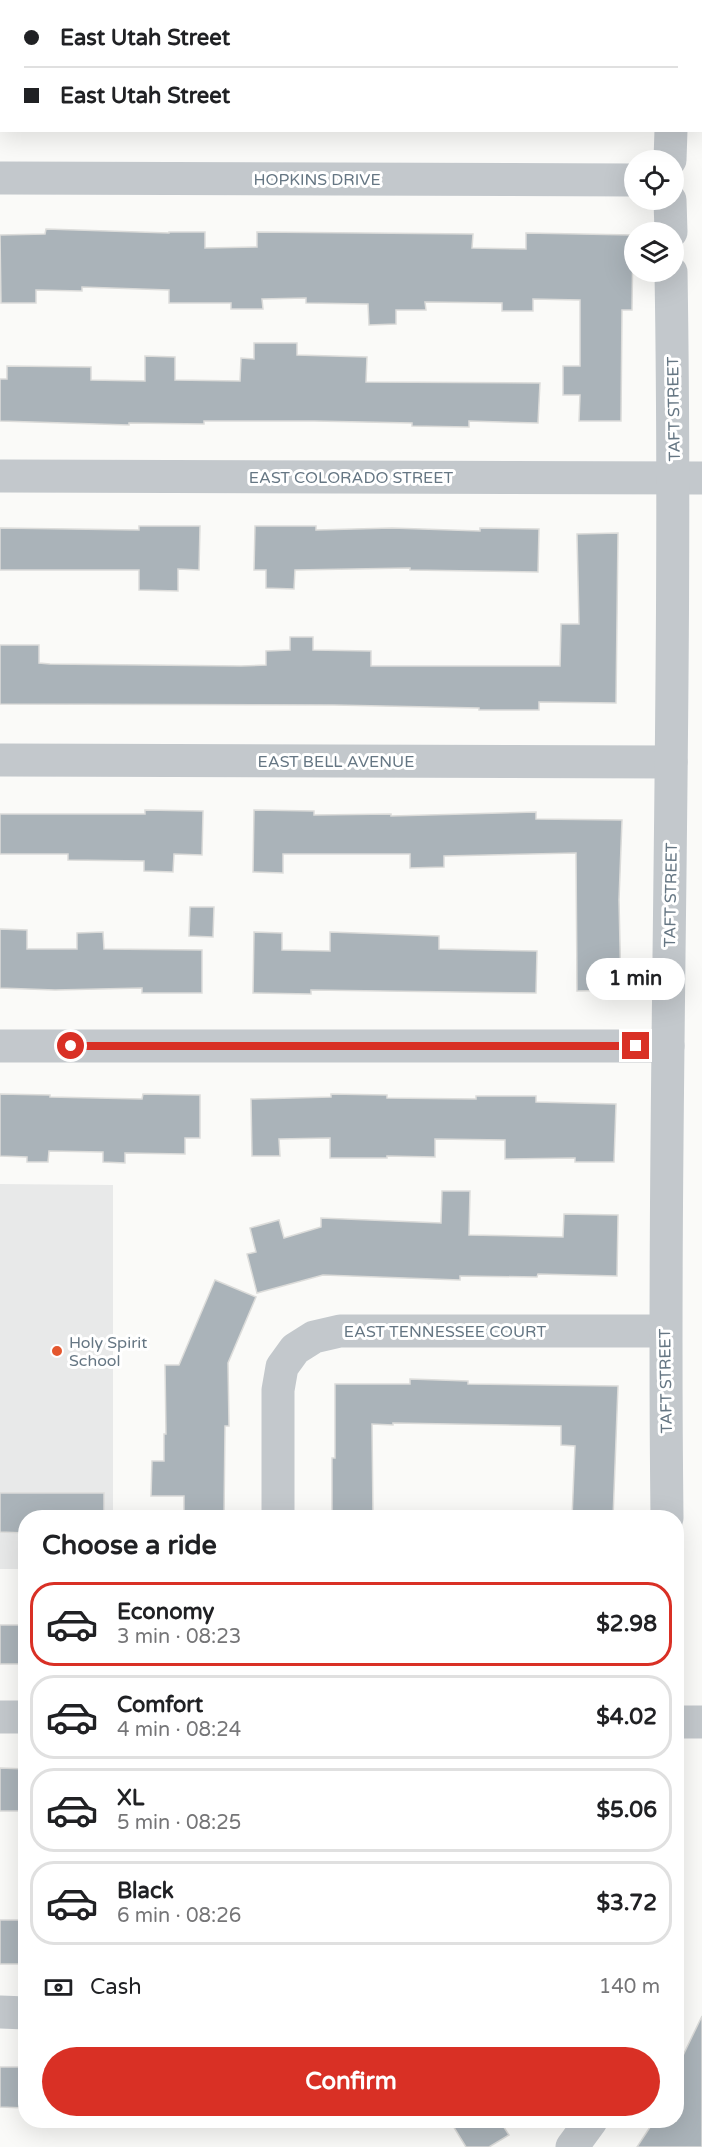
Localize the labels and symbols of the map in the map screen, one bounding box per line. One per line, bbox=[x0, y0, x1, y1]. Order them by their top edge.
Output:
street label: HOPKINS DRIVE bbox=[253, 170, 381, 190]
street label: TAFT STREET bbox=[663, 356, 685, 462]
street label: EAST COLORADO STREET bbox=[249, 468, 453, 488]
street label: EAST BELL AVENUE bbox=[258, 752, 414, 772]
street label: TAFT STREET bbox=[660, 842, 682, 948]
callout: 1 min bbox=[586, 959, 686, 1001]
route start bbox=[57, 1032, 84, 1059]
route end bbox=[622, 1032, 649, 1059]
street label: EAST TENNESSEE COURT bbox=[344, 1322, 547, 1342]
street label: TAFT STREET bbox=[655, 1328, 677, 1434]
place label: Holy Spirit School bbox=[69, 1333, 147, 1371]
marker: Holy Spirit School bbox=[50, 1344, 64, 1358]

